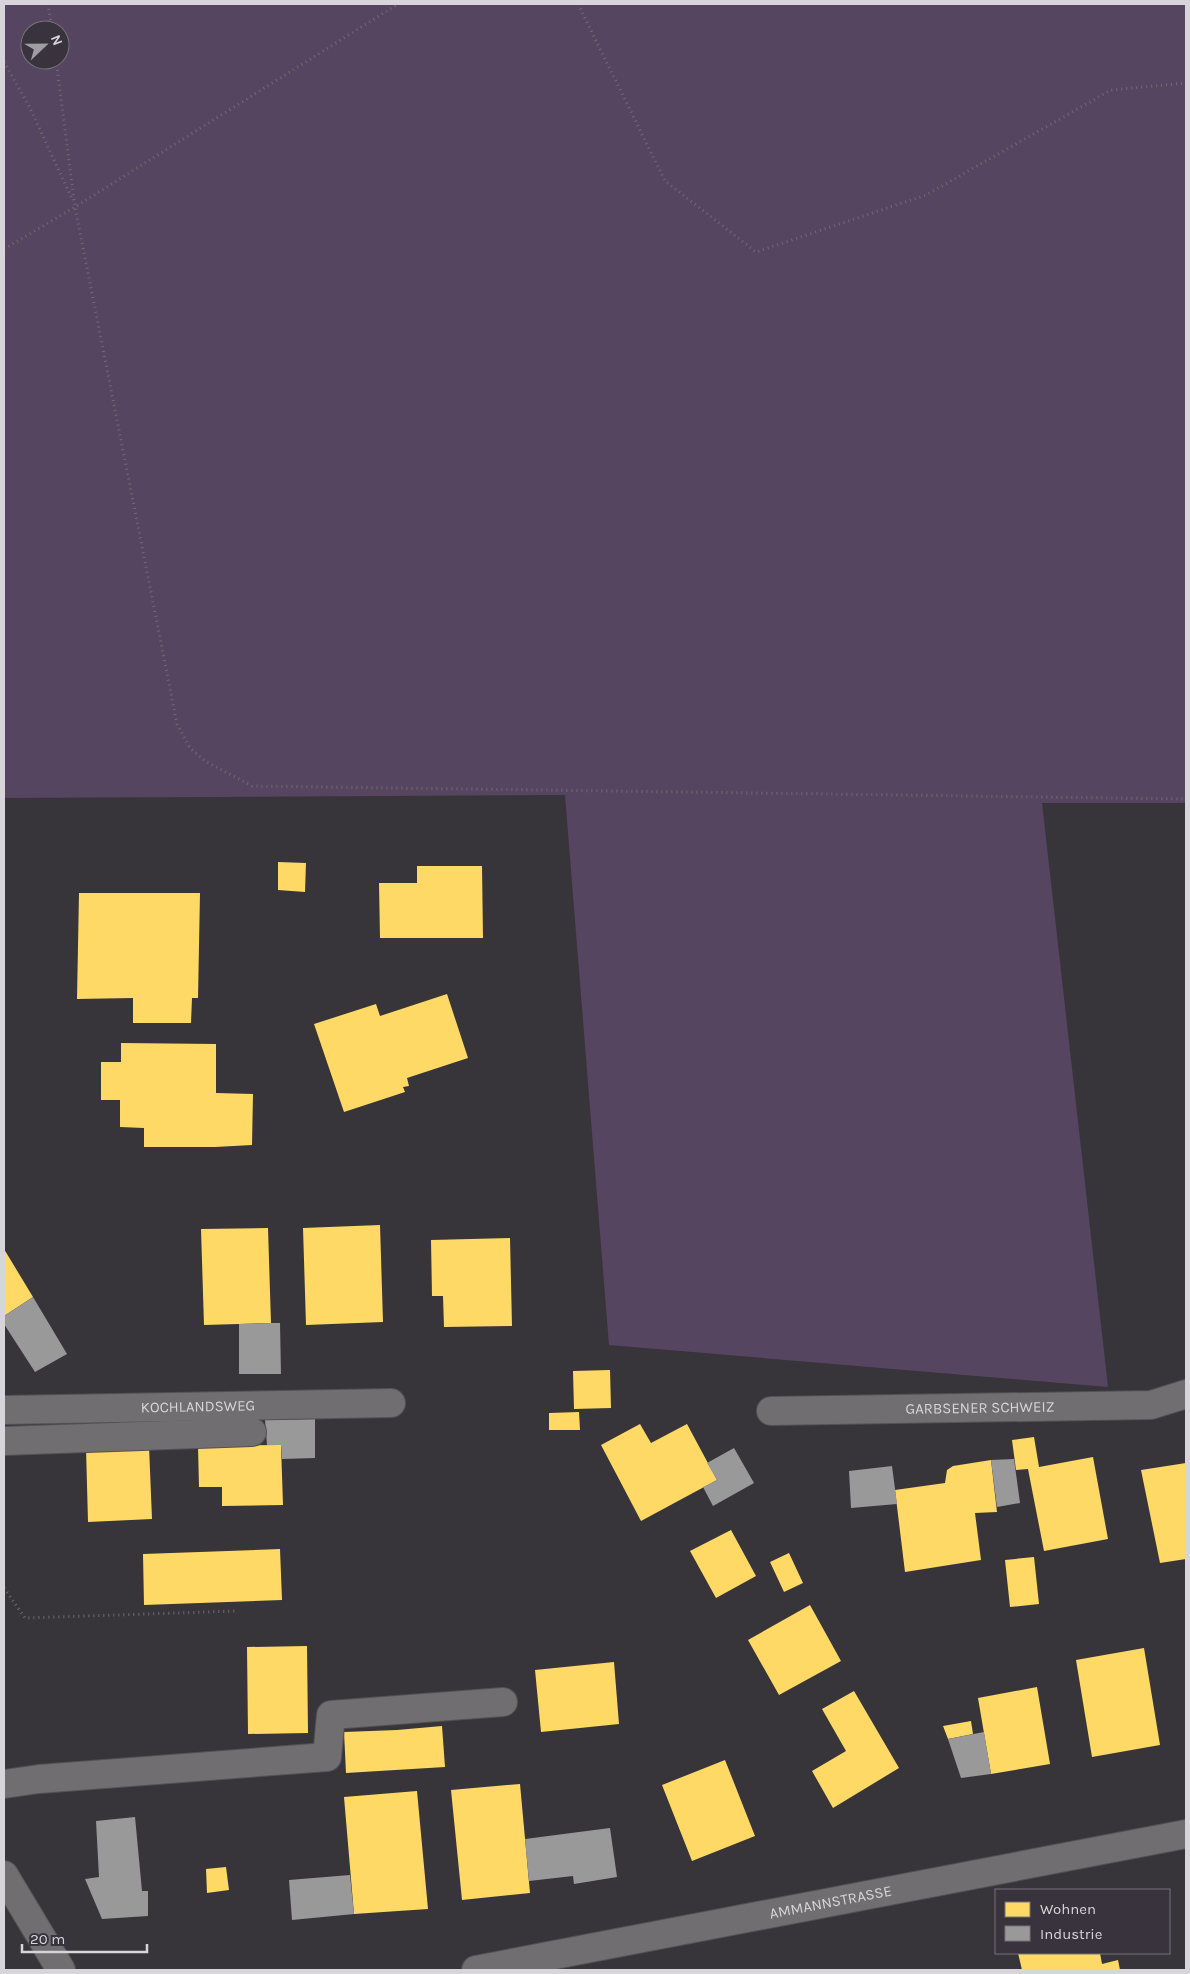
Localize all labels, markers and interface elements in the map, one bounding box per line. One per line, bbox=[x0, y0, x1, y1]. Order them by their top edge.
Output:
north arrow bbox=[20, 20, 70, 70]
text: N bbox=[47, 32, 66, 48]
street label: KOCHLANDSWEG bbox=[141, 1396, 255, 1417]
street label: GARBSENER SCHWEIZ bbox=[905, 1398, 1055, 1418]
street label: AMMANNSTRASSE bbox=[768, 1882, 893, 1923]
legend bbox=[995, 1889, 1170, 1954]
text: Wohnen bbox=[1040, 1900, 1096, 1918]
scale bar bbox=[22, 1922, 148, 1954]
text: Industrie bbox=[1040, 1925, 1102, 1943]
text: 20 m bbox=[30, 1930, 65, 1948]

